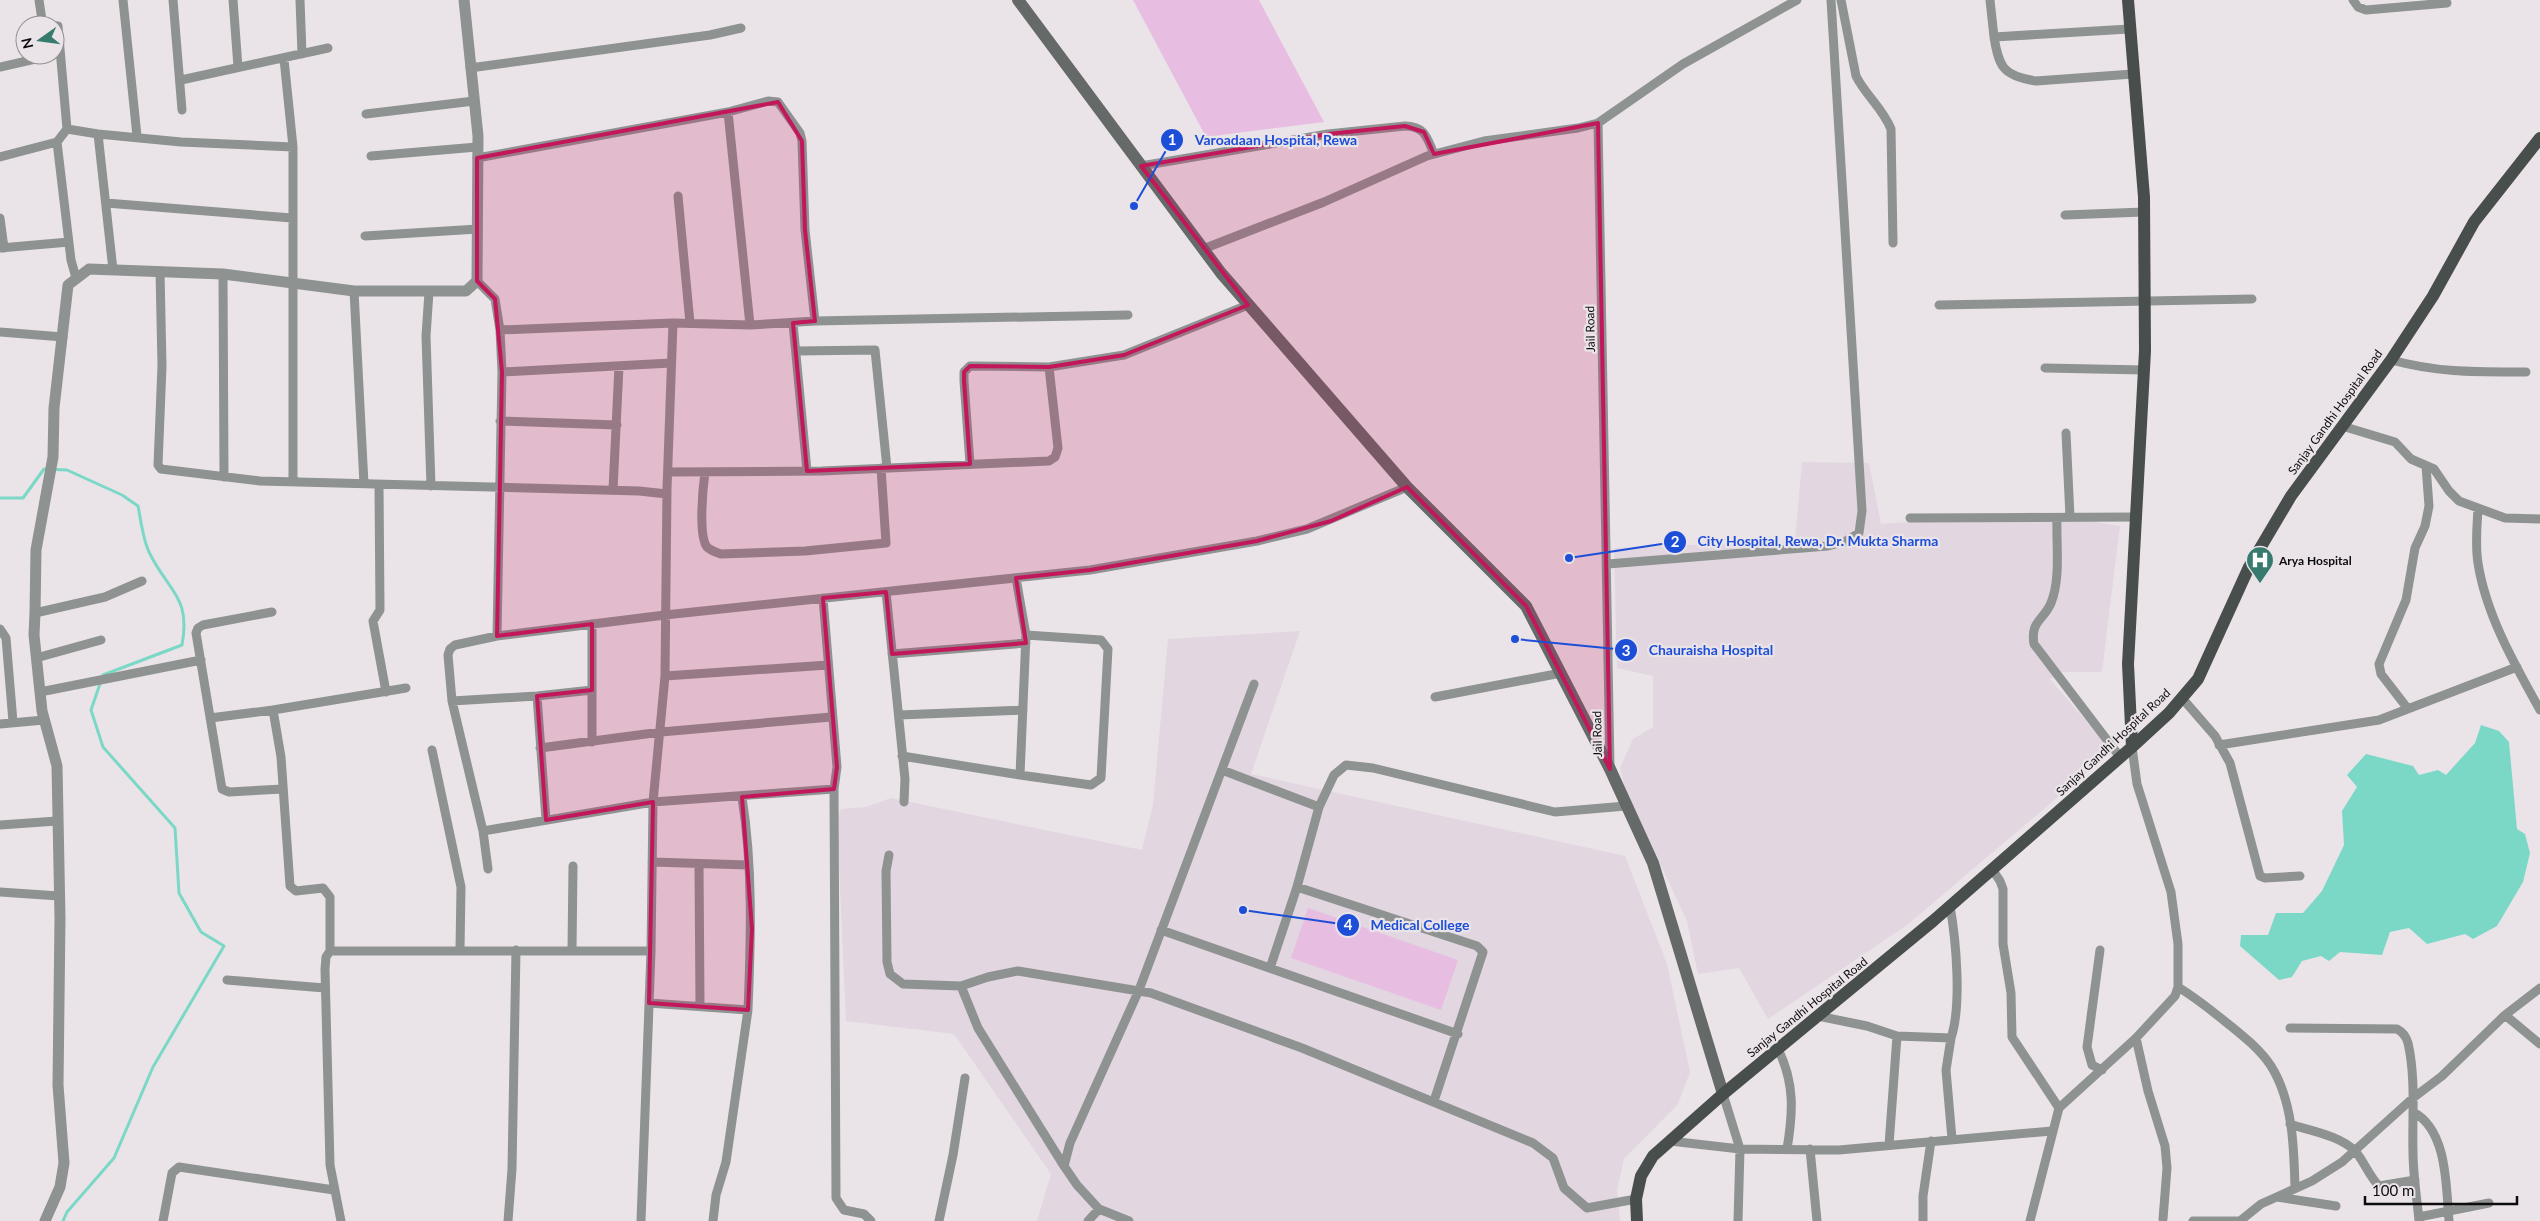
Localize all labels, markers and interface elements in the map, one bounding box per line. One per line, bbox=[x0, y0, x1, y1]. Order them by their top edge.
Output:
north arrow bbox=[15, 15, 65, 65]
text: N bbox=[17, 36, 36, 51]
callout: Varoadaan Hospital, Rewa bbox=[1160, 126, 1367, 155]
text: 1 bbox=[1168, 130, 1176, 148]
text: Varoadaan Hospital, Rewa bbox=[1194, 131, 1357, 148]
street label: Jail Road bbox=[1582, 306, 1598, 352]
street label: Sanjay Gandhi Hospital Road bbox=[2285, 347, 2385, 477]
callout: City Hospital, Rewa, Dr. Mukta Sharma bbox=[1662, 527, 1948, 556]
text: 2 bbox=[1671, 532, 1680, 550]
text: City Hospital, Rewa, Dr. Mukta Sharma bbox=[1698, 532, 1938, 549]
hospital icon: Arya Hospital bbox=[2245, 545, 2275, 584]
place label: Arya Hospital bbox=[2278, 553, 2352, 568]
callout: Chauraisha Hospital bbox=[1614, 636, 1784, 665]
text: 3 bbox=[1622, 641, 1630, 659]
text: Chauraisha Hospital bbox=[1649, 641, 1773, 658]
street label: Sanjay Gandhi Hospital Road bbox=[2053, 685, 2173, 799]
street label: Jail Road bbox=[1589, 711, 1605, 757]
callout: Medical College bbox=[1336, 911, 1480, 940]
text: 4 bbox=[1344, 915, 1353, 933]
text: Medical College bbox=[1370, 916, 1470, 933]
street label: Sanjay Gandhi Hospital Road bbox=[1744, 954, 1870, 1060]
scale bar bbox=[2365, 1174, 2518, 1206]
text: 100 m bbox=[2372, 1181, 2414, 1199]

